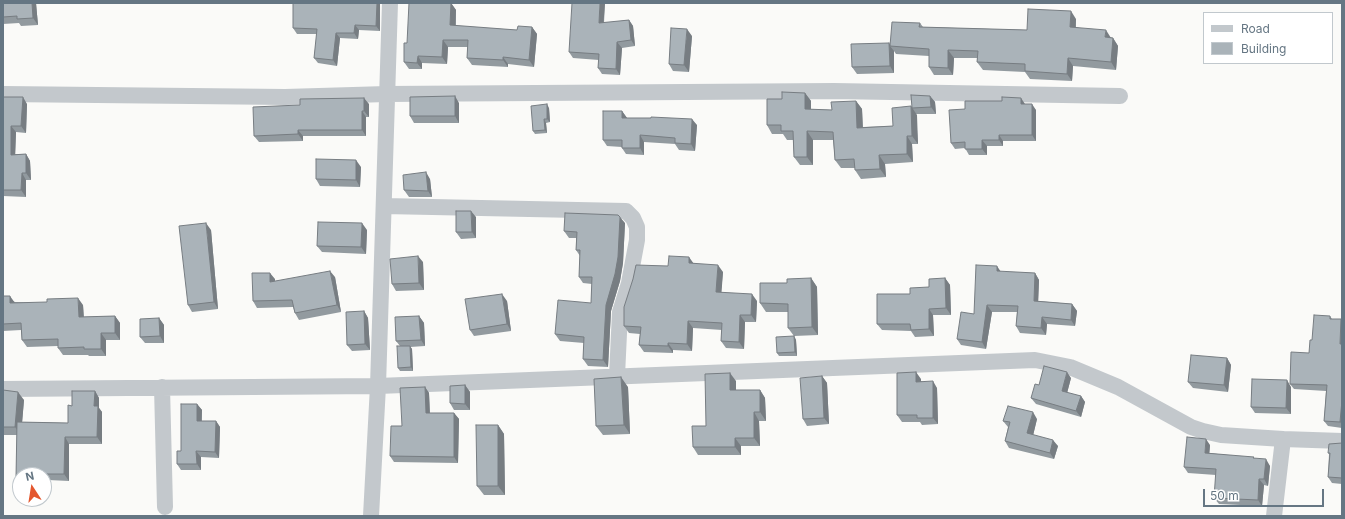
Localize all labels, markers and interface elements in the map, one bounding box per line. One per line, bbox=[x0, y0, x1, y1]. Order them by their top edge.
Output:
legend bbox=[1203, 12, 1333, 64]
text: Road bbox=[1241, 21, 1270, 36]
text: Building bbox=[1241, 41, 1286, 56]
north arrow bbox=[12, 467, 52, 507]
text: N bbox=[24, 469, 35, 484]
scale bar bbox=[1205, 481, 1326, 507]
text: 50 m bbox=[1210, 488, 1239, 503]

